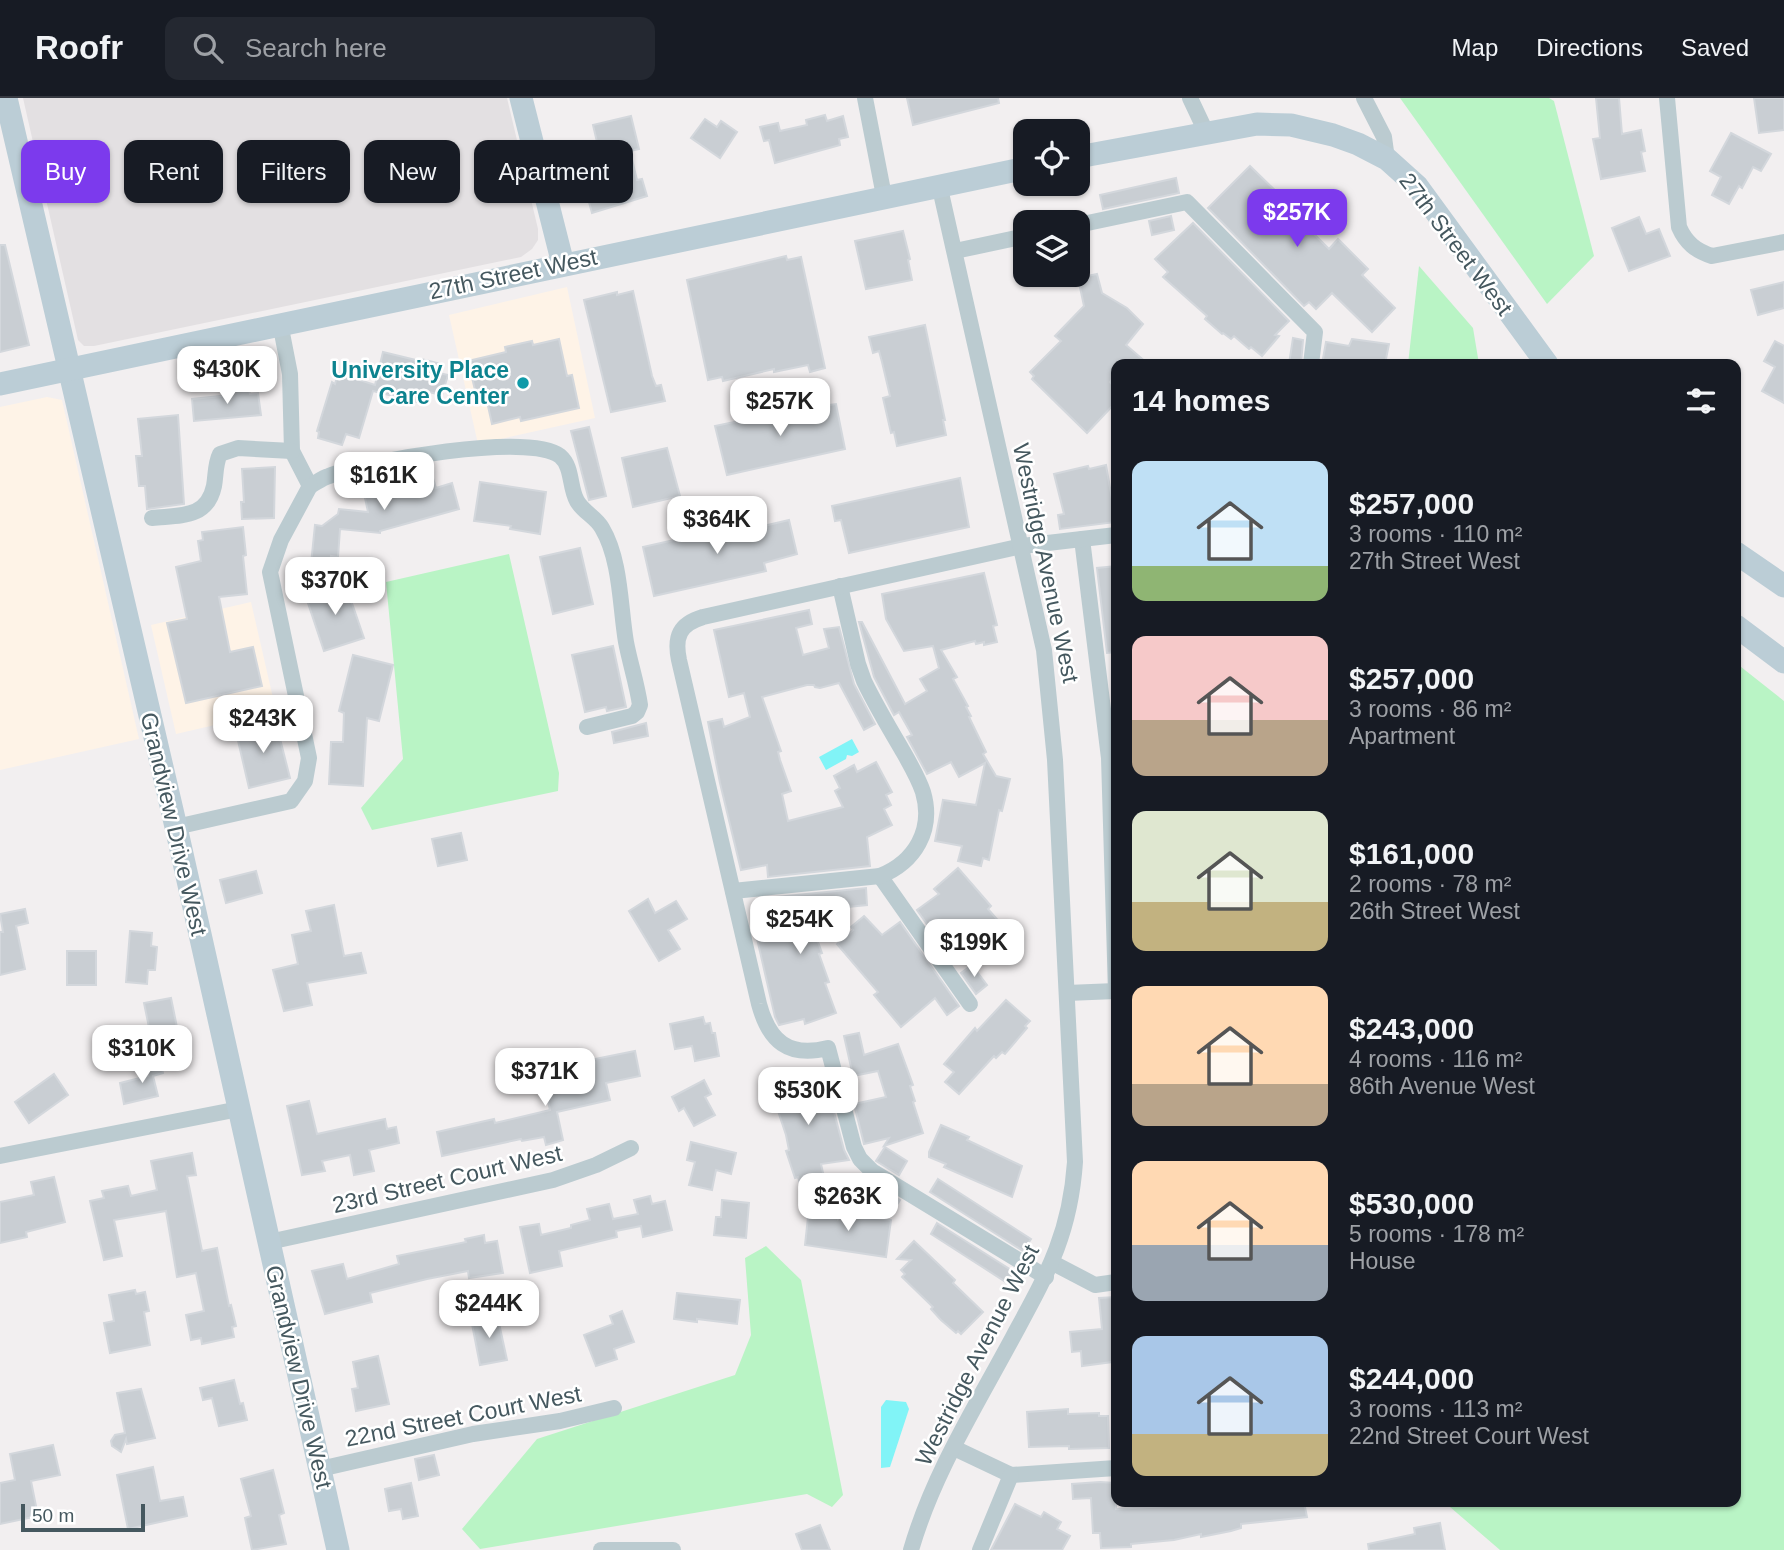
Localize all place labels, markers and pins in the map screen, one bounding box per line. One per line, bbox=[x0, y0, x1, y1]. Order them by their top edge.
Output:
pin: $257K bbox=[1248, 190, 1346, 249]
pin: $430K bbox=[178, 346, 276, 406]
place label: University Place Care Center bbox=[331, 357, 509, 409]
marker: University Place Care Center bbox=[515, 375, 531, 391]
pin: $257K bbox=[731, 378, 829, 438]
pin: $161K bbox=[335, 452, 433, 512]
pin: $364K bbox=[668, 496, 766, 556]
pin: $370K bbox=[286, 558, 384, 617]
pin: $243K bbox=[214, 696, 312, 755]
pin: $254K bbox=[751, 896, 849, 956]
pin: $199K bbox=[925, 920, 1023, 979]
pin: $310K bbox=[93, 1026, 191, 1085]
pin: $371K bbox=[496, 1048, 594, 1108]
pin: $530K bbox=[759, 1068, 857, 1127]
pin: $263K bbox=[799, 1174, 897, 1233]
pin: $244K bbox=[440, 1280, 538, 1340]

